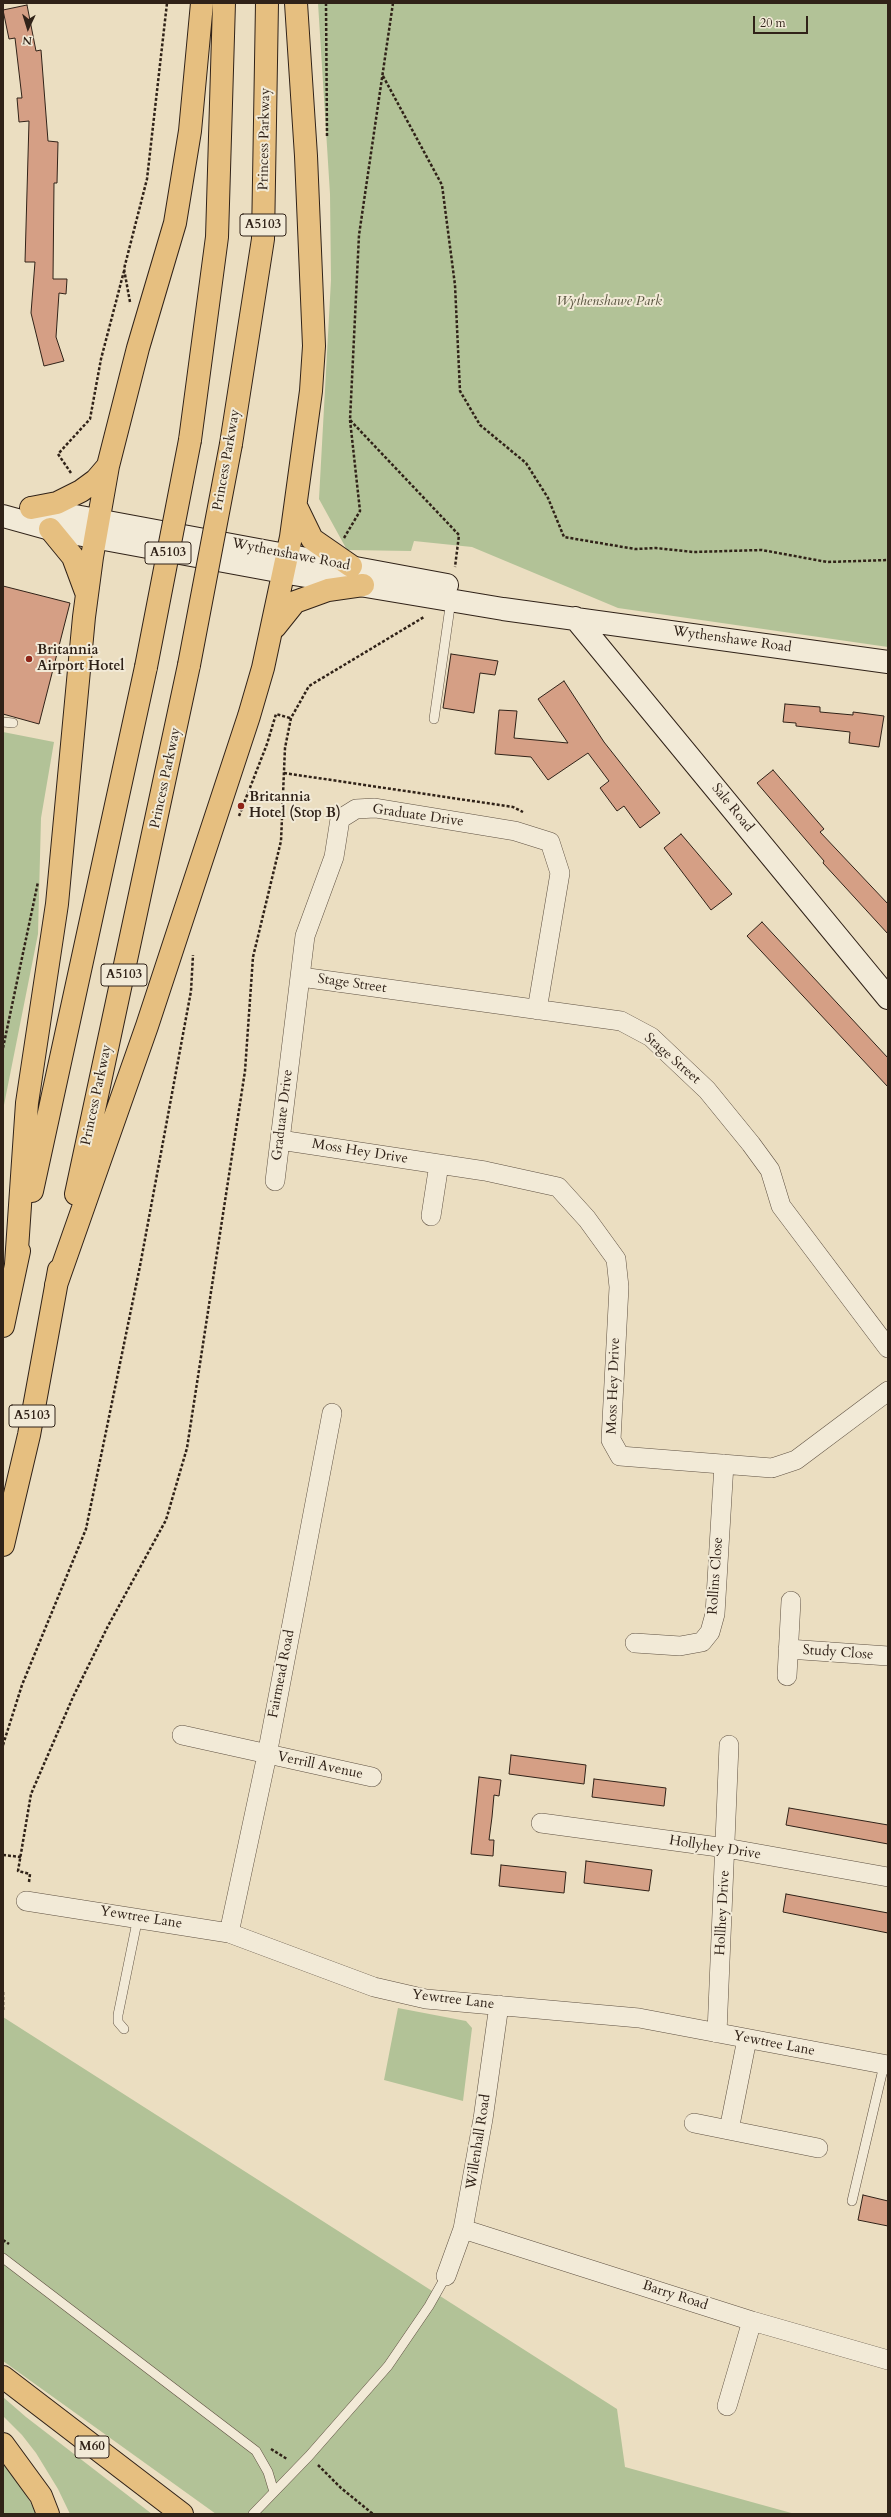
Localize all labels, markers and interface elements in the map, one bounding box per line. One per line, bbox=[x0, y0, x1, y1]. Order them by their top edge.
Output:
north arrow bbox=[8, 8, 48, 48]
scale bar bbox=[755, 8, 810, 34]
text: 20 m bbox=[760, 15, 786, 31]
text: N bbox=[22, 33, 32, 48]
street label: Princess Parkway bbox=[256, 87, 274, 191]
road number: A5103 bbox=[240, 214, 286, 236]
park label: Wythenshawe Park bbox=[556, 294, 662, 310]
street label: Princess Parkway bbox=[210, 408, 244, 512]
street label: Wythenshawe Road bbox=[231, 535, 351, 575]
road number: A5103 bbox=[145, 542, 191, 564]
street label: Wythenshawe Road bbox=[672, 623, 792, 657]
place label: Britannia Airport Hotel bbox=[37, 643, 124, 676]
marker: Britannia Airport Hotel bbox=[24, 654, 34, 664]
street label: Princess Parkway bbox=[147, 726, 185, 830]
street label: Sale Road bbox=[707, 780, 757, 836]
place label: Britannia Hotel (Stop B) bbox=[249, 790, 341, 822]
marker: Britannia Hotel (Stop B) bbox=[236, 801, 246, 811]
street label: Graduate Drive bbox=[371, 801, 465, 831]
road number: A5103 bbox=[101, 964, 147, 986]
street label: Stage Street bbox=[317, 971, 387, 997]
street label: Stage Street bbox=[640, 1030, 704, 1088]
street label: Princess Parkway bbox=[78, 1043, 116, 1147]
street label: Graduate Drive bbox=[269, 1068, 297, 1162]
street label: Moss Hey Drive bbox=[311, 1136, 409, 1168]
street label: Moss Hey Drive bbox=[604, 1337, 624, 1435]
road number: A5103 bbox=[9, 1405, 55, 1427]
street label: Rollins Close bbox=[705, 1537, 727, 1615]
street label: Fairmead Road bbox=[265, 1629, 299, 1719]
street label: Study Close bbox=[802, 1642, 874, 1664]
street label: Verrill Avenue bbox=[276, 1749, 364, 1783]
street label: Hollyhey Drive bbox=[668, 1832, 762, 1864]
street label: Hollhey Drive bbox=[712, 1870, 734, 1956]
street label: Yewtree Lane bbox=[99, 1903, 183, 1933]
street label: Yewtree Lane bbox=[411, 1987, 495, 2013]
street label: Yewtree Lane bbox=[732, 2028, 816, 2060]
street label: Willenhall Road bbox=[463, 2093, 495, 2191]
street label: Barry Road bbox=[640, 2278, 710, 2314]
road number: M60 bbox=[75, 2436, 109, 2458]

